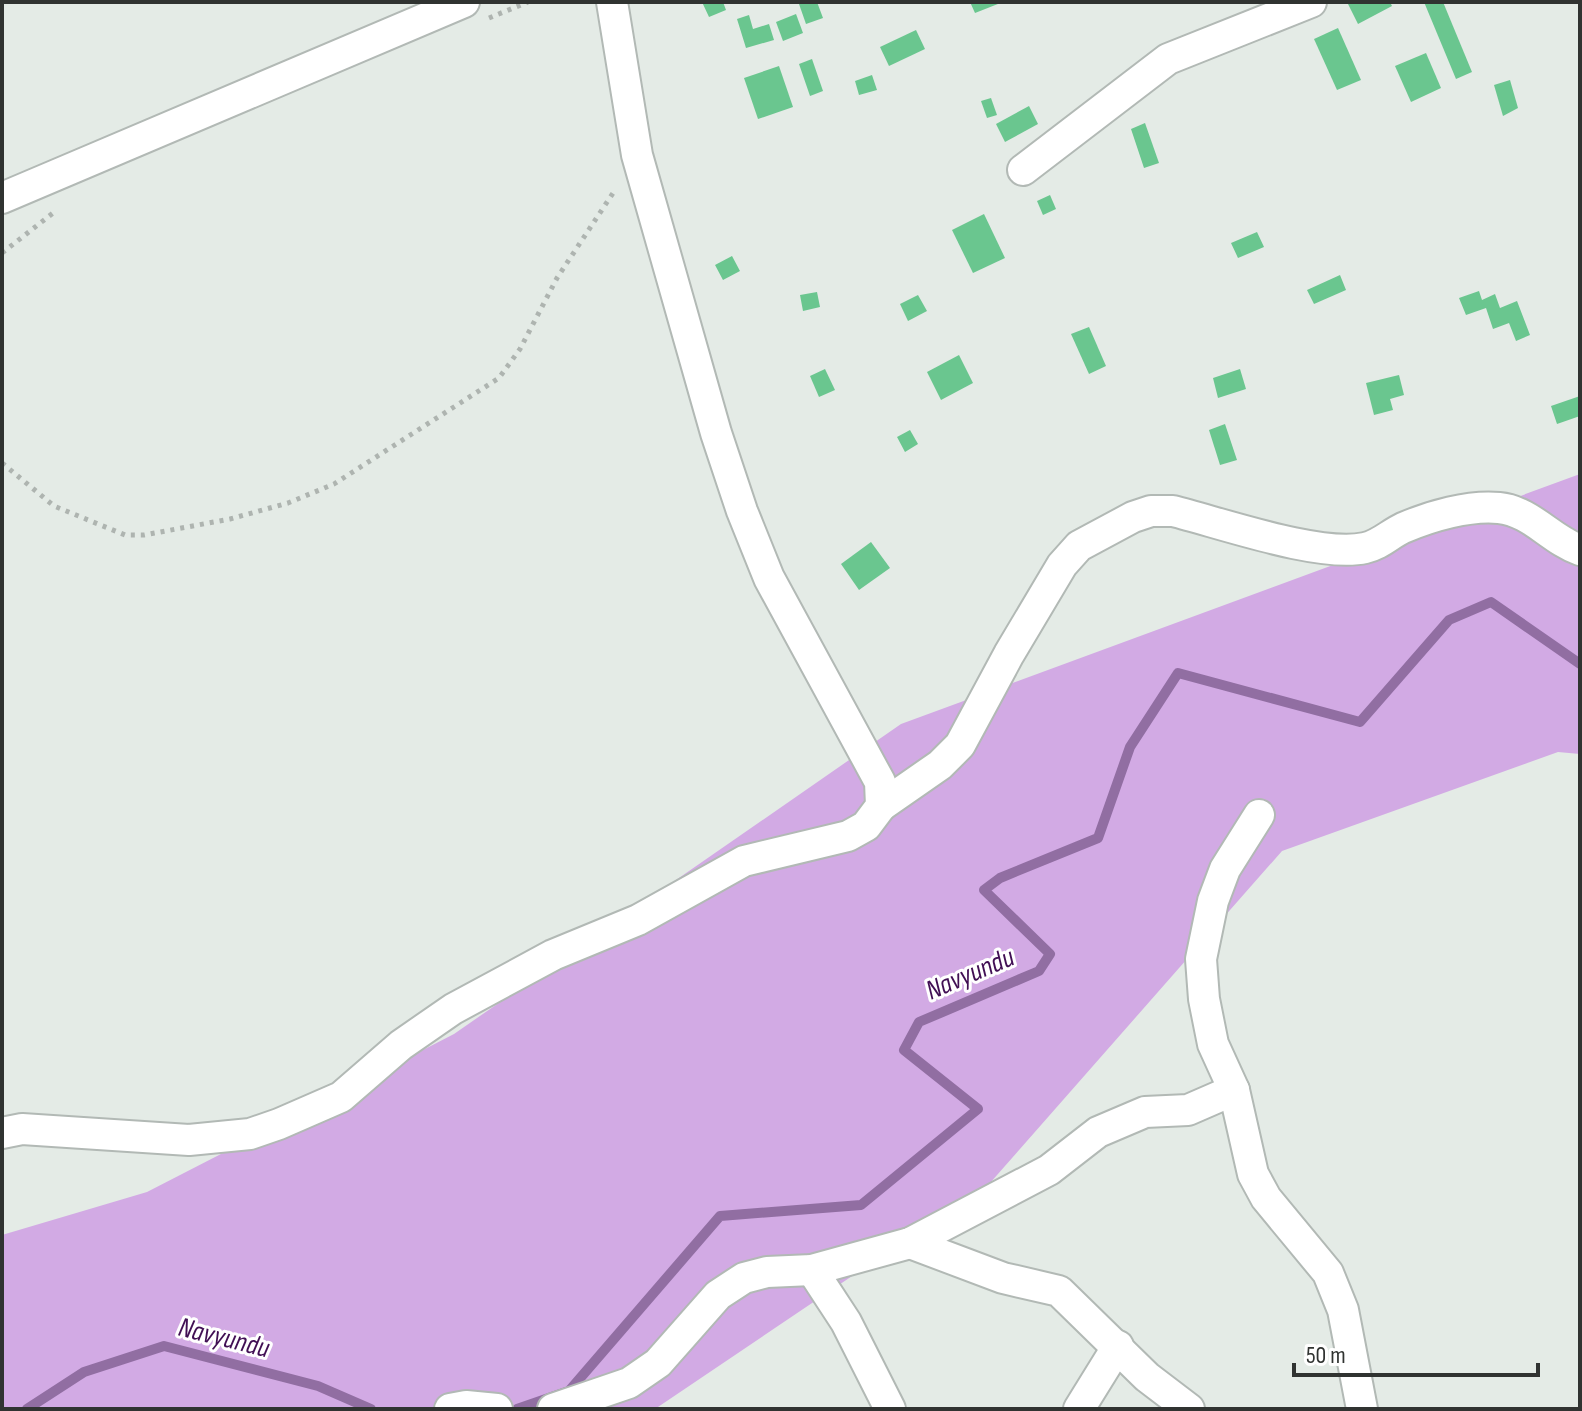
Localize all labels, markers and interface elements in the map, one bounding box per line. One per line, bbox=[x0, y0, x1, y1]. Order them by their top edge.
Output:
water label: Navyundu bbox=[921, 941, 1020, 1007]
water label: Navyundu bbox=[175, 1311, 273, 1365]
scale bar bbox=[1294, 1327, 1538, 1377]
text: 50 m bbox=[1306, 1341, 1346, 1370]

